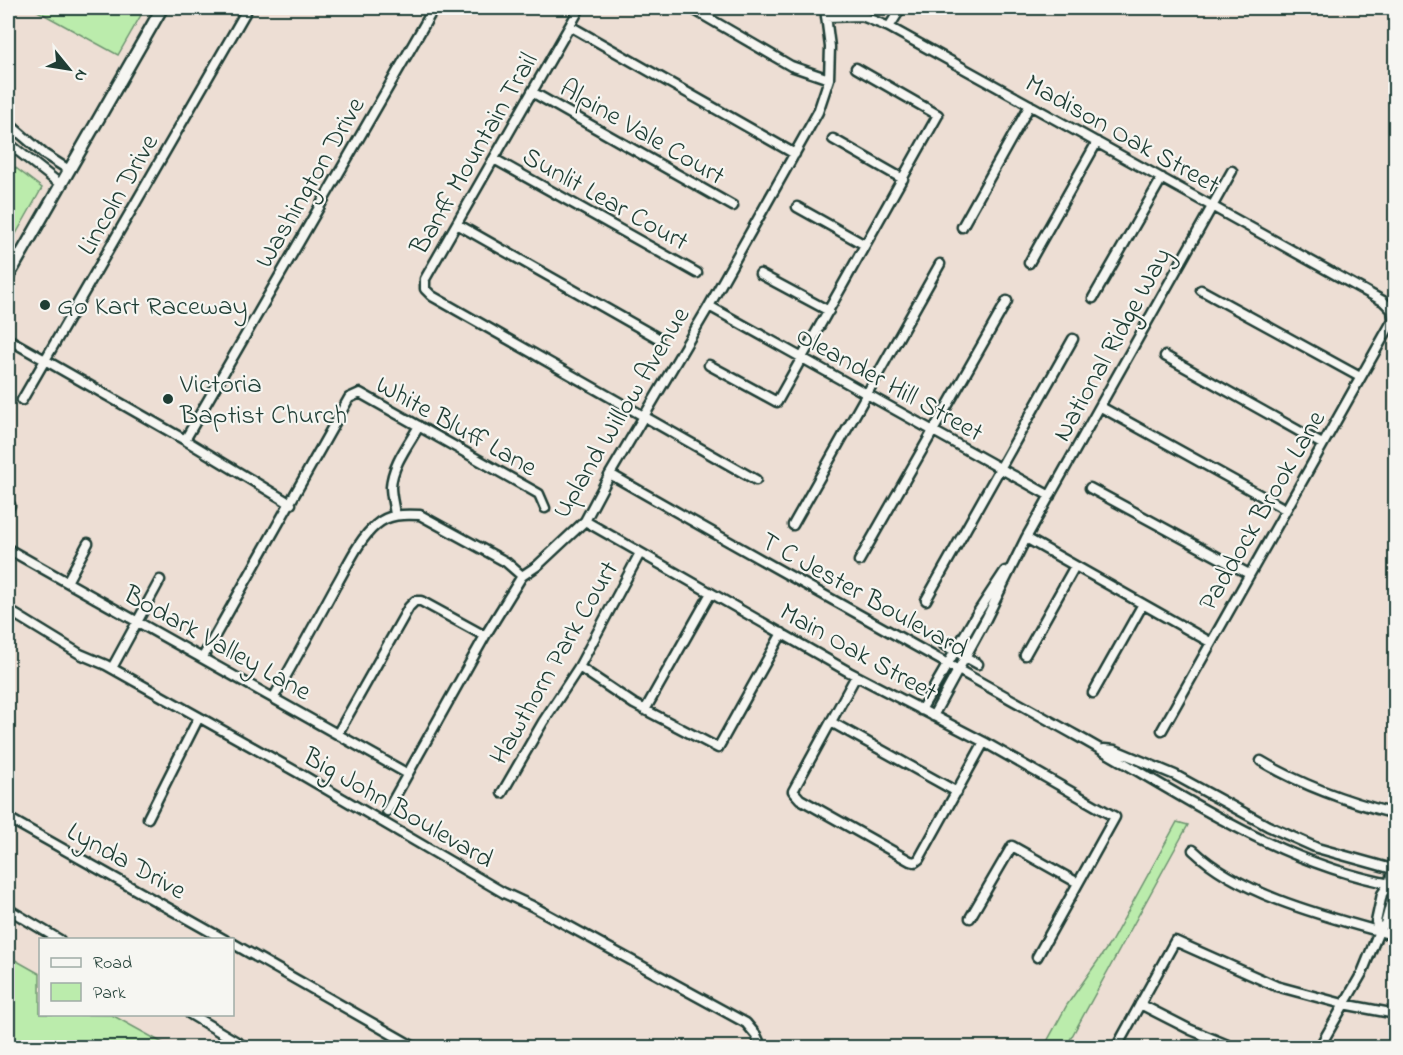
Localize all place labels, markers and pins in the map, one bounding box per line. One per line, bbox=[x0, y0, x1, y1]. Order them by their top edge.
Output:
place label: Go Kart Raceway bbox=[57, 288, 248, 327]
marker: Go Kart Raceway bbox=[38, 298, 52, 312]
place label: Victoria Baptist Church bbox=[179, 366, 347, 436]
marker: Victoria Baptist Church bbox=[161, 392, 175, 406]

